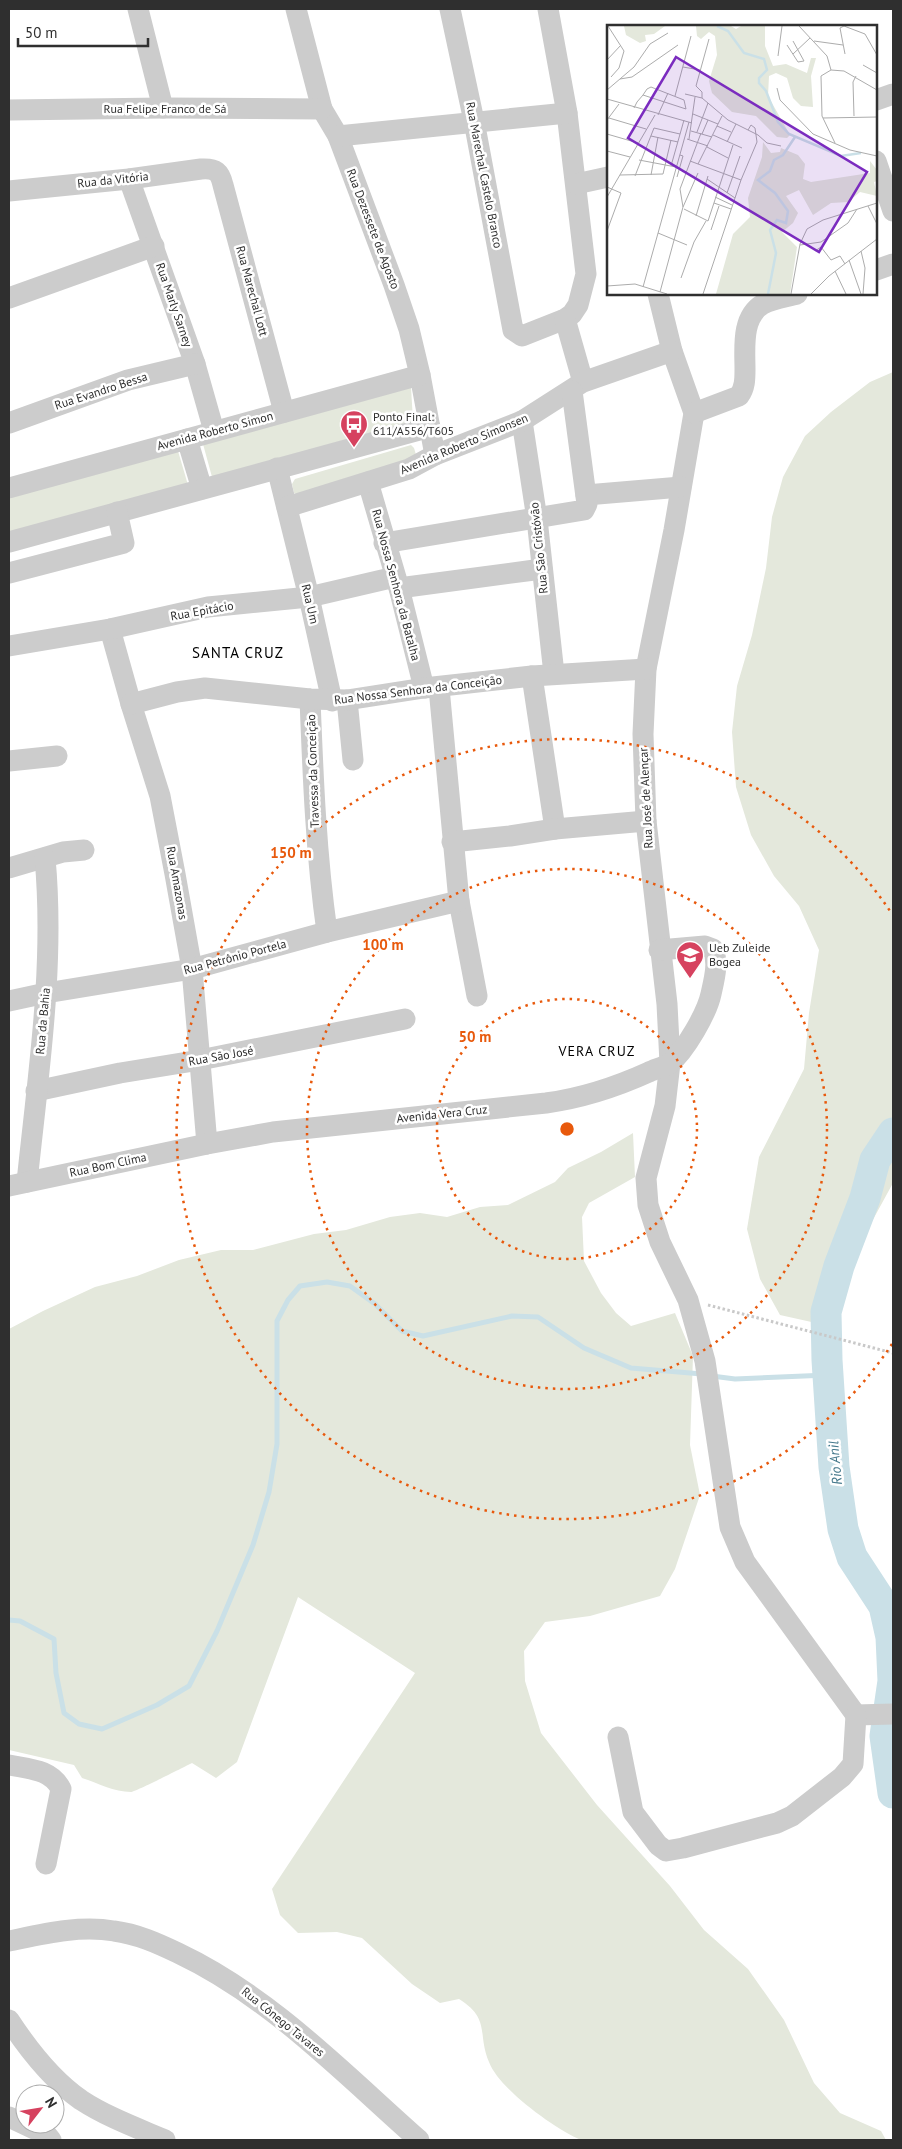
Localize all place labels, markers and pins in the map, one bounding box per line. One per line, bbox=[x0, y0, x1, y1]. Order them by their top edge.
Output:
bus stop icon: Ponto Final: 611/A556/T605 bbox=[339, 409, 369, 448]
place label: Ponto Final: 611/A556/T605 bbox=[373, 409, 454, 438]
school or university icon: Ueb Zuleide Bogea bbox=[675, 940, 705, 979]
place label: Ueb Zuleide Bogea bbox=[709, 940, 770, 969]
centre of rings bbox=[558, 1120, 576, 1138]

